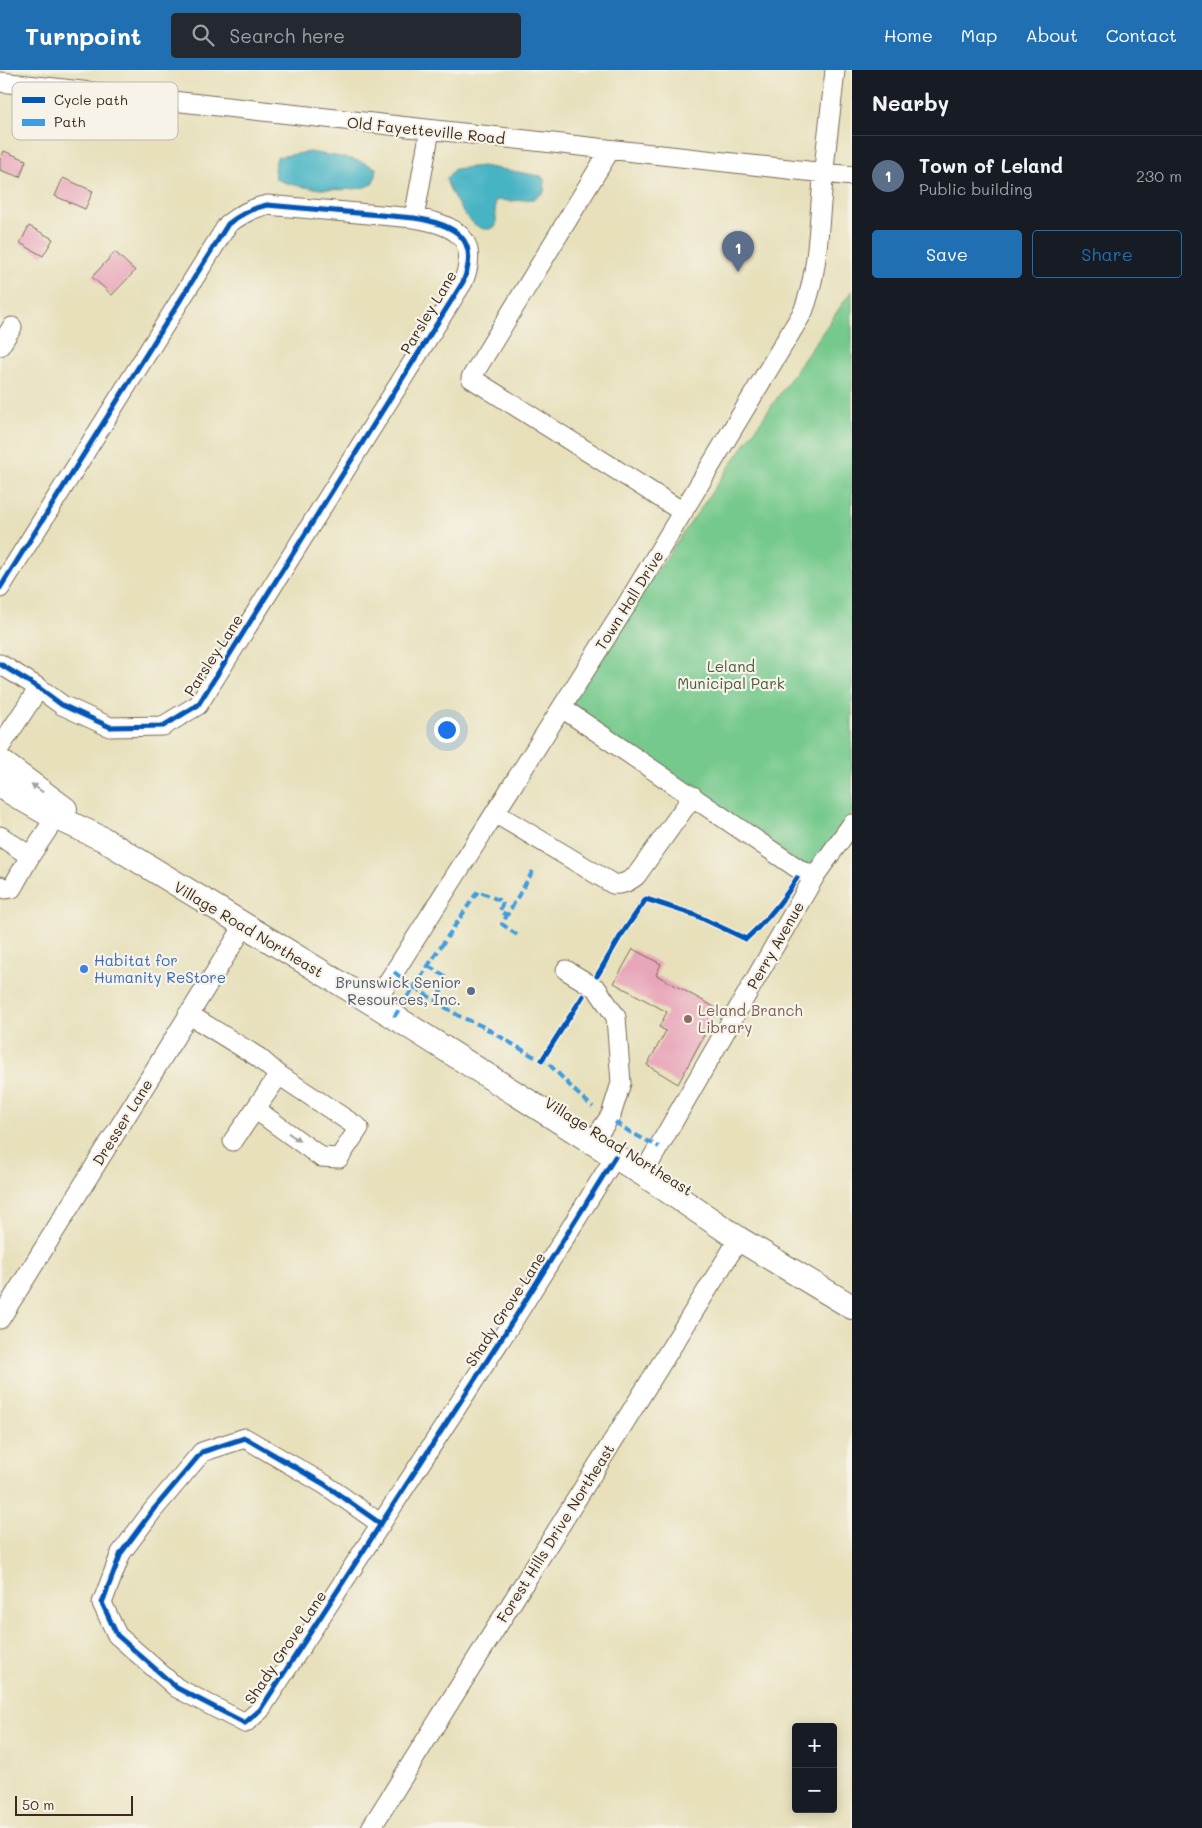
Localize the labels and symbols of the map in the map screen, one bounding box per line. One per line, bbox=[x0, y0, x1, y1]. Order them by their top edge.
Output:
legend bbox=[12, 82, 178, 140]
text: Cycle path bbox=[54, 90, 128, 109]
text: Path bbox=[54, 112, 85, 131]
street label: Old Fayetteville Road bbox=[346, 112, 506, 148]
pin: 1 bbox=[722, 231, 754, 272]
street label: Parsley Lane bbox=[395, 267, 461, 357]
street label: Town Hall Drive bbox=[590, 546, 668, 654]
street label: Parsley Lane bbox=[179, 610, 247, 700]
park label: Leland Municipal Park bbox=[677, 656, 785, 693]
your location bbox=[434, 717, 460, 743]
one-way arrow bbox=[30, 783, 44, 793]
street label: Village Road Northeast bbox=[171, 876, 327, 982]
street label: Perry Avenue bbox=[742, 898, 808, 992]
place label: Habitat for Humanity ReStore bbox=[94, 950, 226, 987]
marker: Habitat for Humanity ReStore bbox=[78, 963, 90, 975]
place label: Brunswick Senior Resources, Inc. bbox=[335, 972, 461, 1009]
marker: Brunswick Senior Resources, Inc. bbox=[465, 985, 477, 997]
place label: Leland Branch Library bbox=[698, 1000, 803, 1037]
marker: Leland Branch Library bbox=[682, 1013, 694, 1025]
street label: Dresser Lane bbox=[88, 1075, 156, 1169]
street label: Village Road Northeast bbox=[541, 1092, 697, 1200]
one-way arrow bbox=[287, 1132, 300, 1143]
street label: Shady Grove Lane bbox=[460, 1248, 550, 1370]
street label: Forest Hills Drive Northeast bbox=[492, 1440, 618, 1626]
street label: Shady Grove Lane bbox=[240, 1586, 330, 1708]
scale bar bbox=[15, 1793, 132, 1816]

